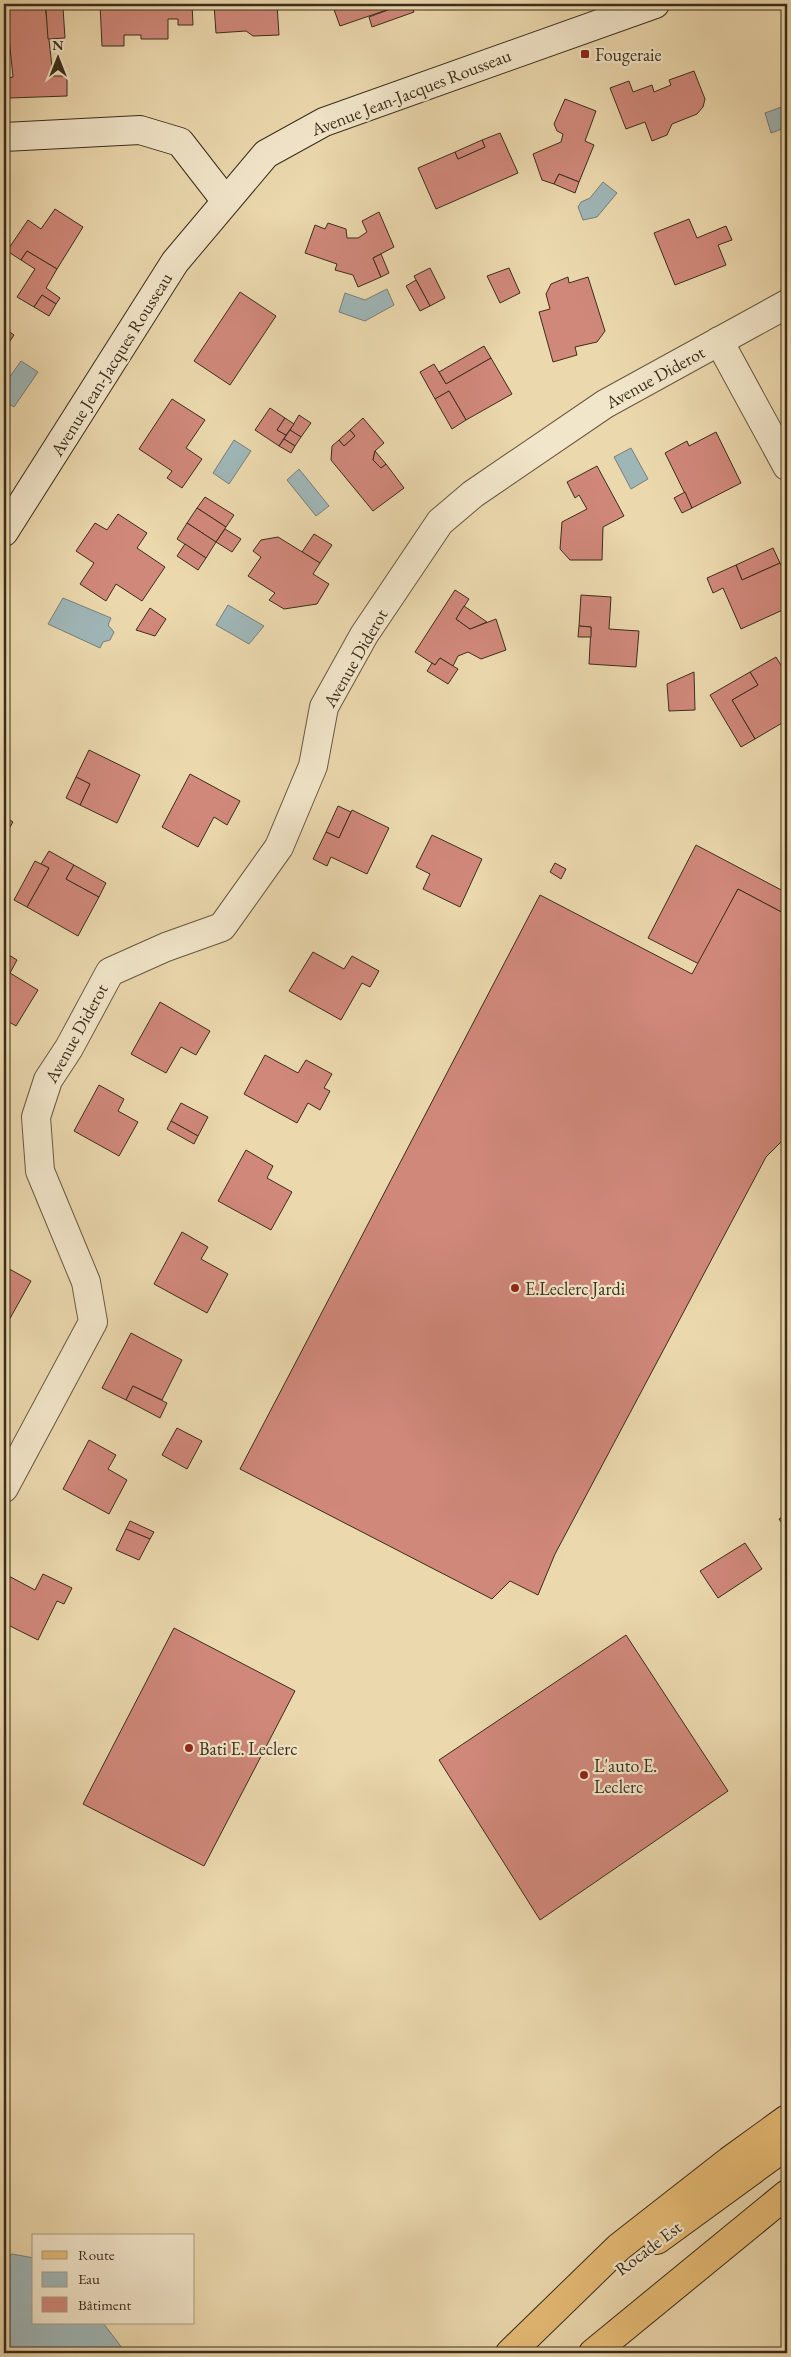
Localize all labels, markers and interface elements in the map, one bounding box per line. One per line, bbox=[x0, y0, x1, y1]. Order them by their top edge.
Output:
north arrow bbox=[32, 32, 82, 82]
text: N bbox=[52, 36, 64, 54]
street label: Avenue Jean-Jacques Rousseau bbox=[307, 43, 515, 141]
place label: Fougeraie bbox=[595, 43, 662, 66]
marker: Fougeraie bbox=[579, 48, 591, 60]
street label: Avenue Jean-Jacques Rousseau bbox=[45, 268, 177, 461]
street label: Avenue Diderot bbox=[600, 340, 709, 414]
street label: Avenue Diderot bbox=[317, 604, 393, 712]
street label: Avenue Diderot bbox=[39, 979, 113, 1088]
place label: E.Leclerc Jardi bbox=[525, 1277, 626, 1300]
marker: E.Leclerc Jardi bbox=[509, 1282, 521, 1294]
place label: Bati E. Leclerc bbox=[199, 1737, 298, 1760]
marker: Bati E. Leclerc bbox=[183, 1742, 195, 1754]
place label: L'auto E. Leclerc bbox=[594, 1754, 657, 1798]
marker: L'auto E. Leclerc bbox=[578, 1769, 590, 1781]
street label: Rocade Est bbox=[610, 2215, 686, 2280]
legend bbox=[32, 2234, 195, 2324]
text: Route bbox=[78, 2245, 115, 2264]
text: Eau bbox=[78, 2269, 100, 2288]
text: Bâtiment bbox=[78, 2295, 132, 2314]

